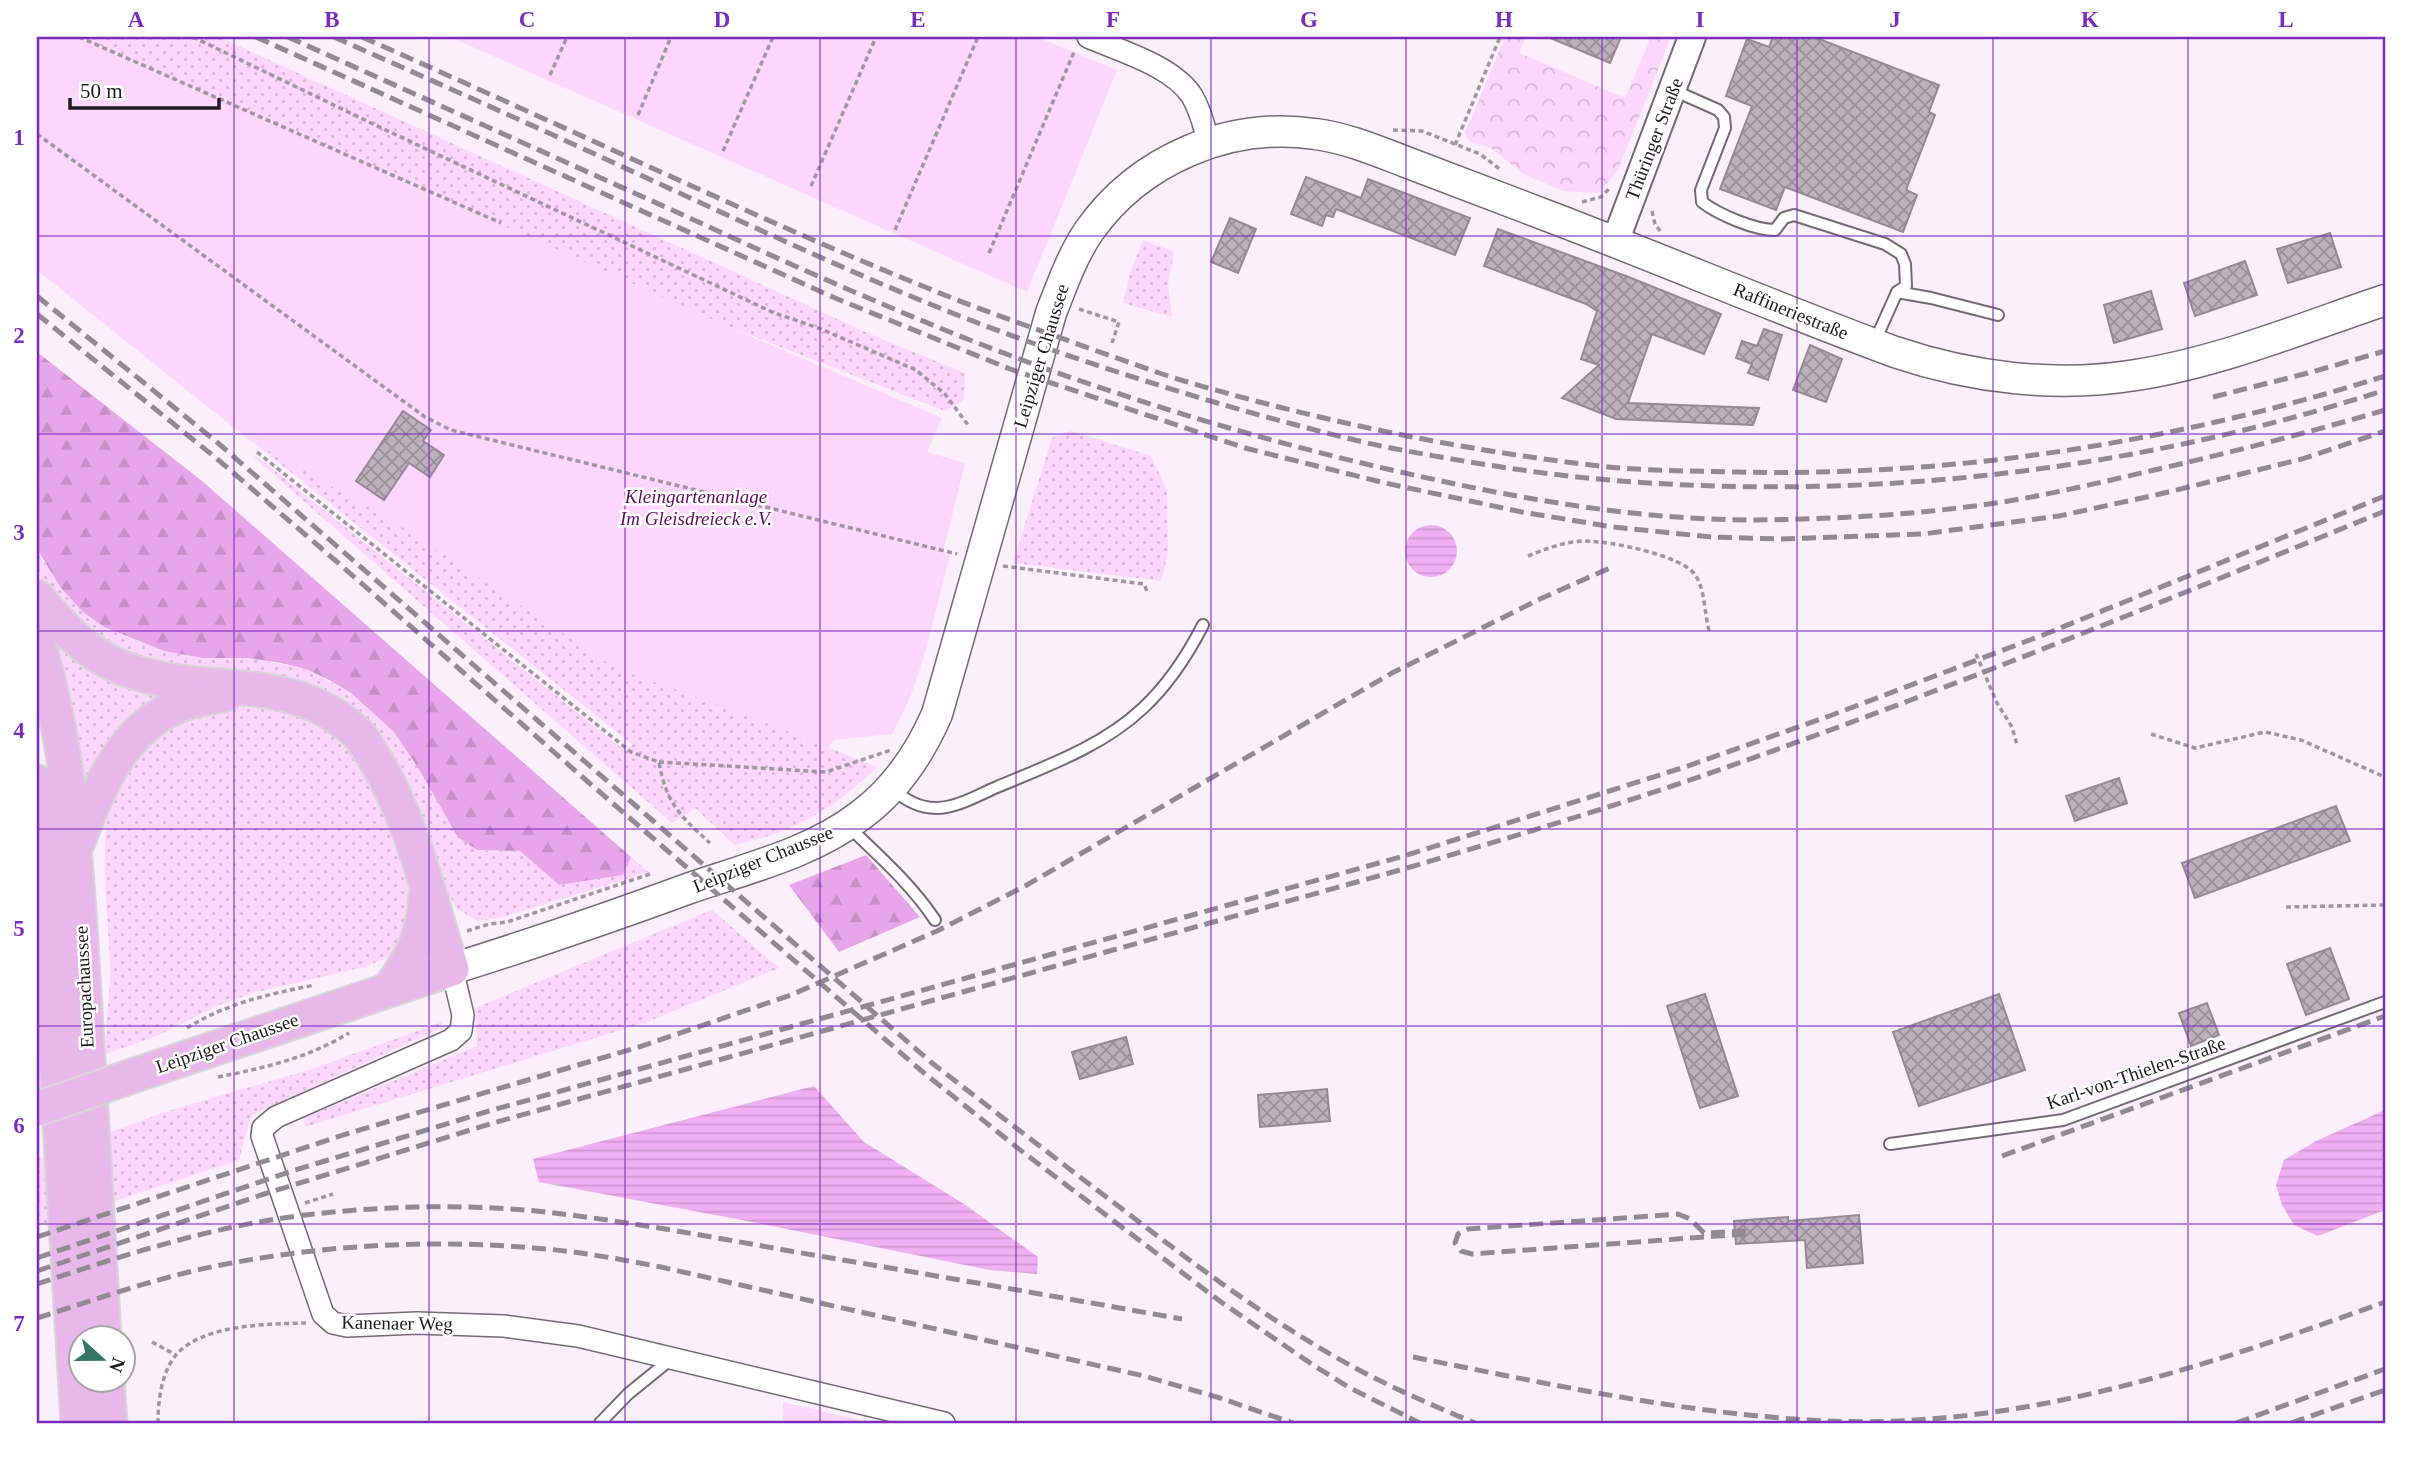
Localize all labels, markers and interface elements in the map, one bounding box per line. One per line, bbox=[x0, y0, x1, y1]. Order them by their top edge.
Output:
text: A bbox=[128, 7, 145, 32]
text: B bbox=[324, 7, 340, 32]
text: C bbox=[519, 7, 535, 32]
text: D bbox=[714, 7, 730, 32]
text: E bbox=[910, 7, 926, 32]
text: F bbox=[1106, 7, 1120, 32]
text: G bbox=[1300, 7, 1318, 32]
text: H bbox=[1495, 7, 1513, 32]
text: I bbox=[1696, 7, 1705, 32]
text: J bbox=[1889, 7, 1901, 32]
text: K bbox=[2081, 7, 2099, 32]
text: L bbox=[2278, 7, 2294, 32]
scale bar bbox=[70, 66, 219, 110]
street label: Thüringer Straße bbox=[1621, 75, 1687, 203]
text: 50 m bbox=[80, 79, 123, 103]
text: 1 bbox=[13, 125, 25, 150]
street label: Raffineriestraße bbox=[1730, 278, 1852, 344]
street label: Leipziger Chaussee bbox=[1009, 282, 1073, 430]
text: 2 bbox=[13, 323, 25, 348]
park label: Kleingartenanlage Im Gleisdreieck e.V. bbox=[619, 486, 772, 529]
text: 3 bbox=[13, 520, 25, 545]
text: 4 bbox=[13, 718, 25, 743]
street label: Leipziger Chaussee bbox=[690, 821, 836, 897]
text: 5 bbox=[13, 916, 25, 941]
street label: Europachaussee bbox=[70, 925, 98, 1049]
street label: Leipziger Chaussee bbox=[153, 1009, 301, 1077]
street label: Karl-von-Thielen-Straße bbox=[2044, 1032, 2228, 1114]
text: 6 bbox=[13, 1113, 25, 1138]
text: 7 bbox=[13, 1311, 25, 1336]
street label: Kanenaer Weg bbox=[341, 1312, 453, 1334]
north arrow bbox=[66, 1324, 136, 1394]
text: N bbox=[105, 1355, 130, 1375]

